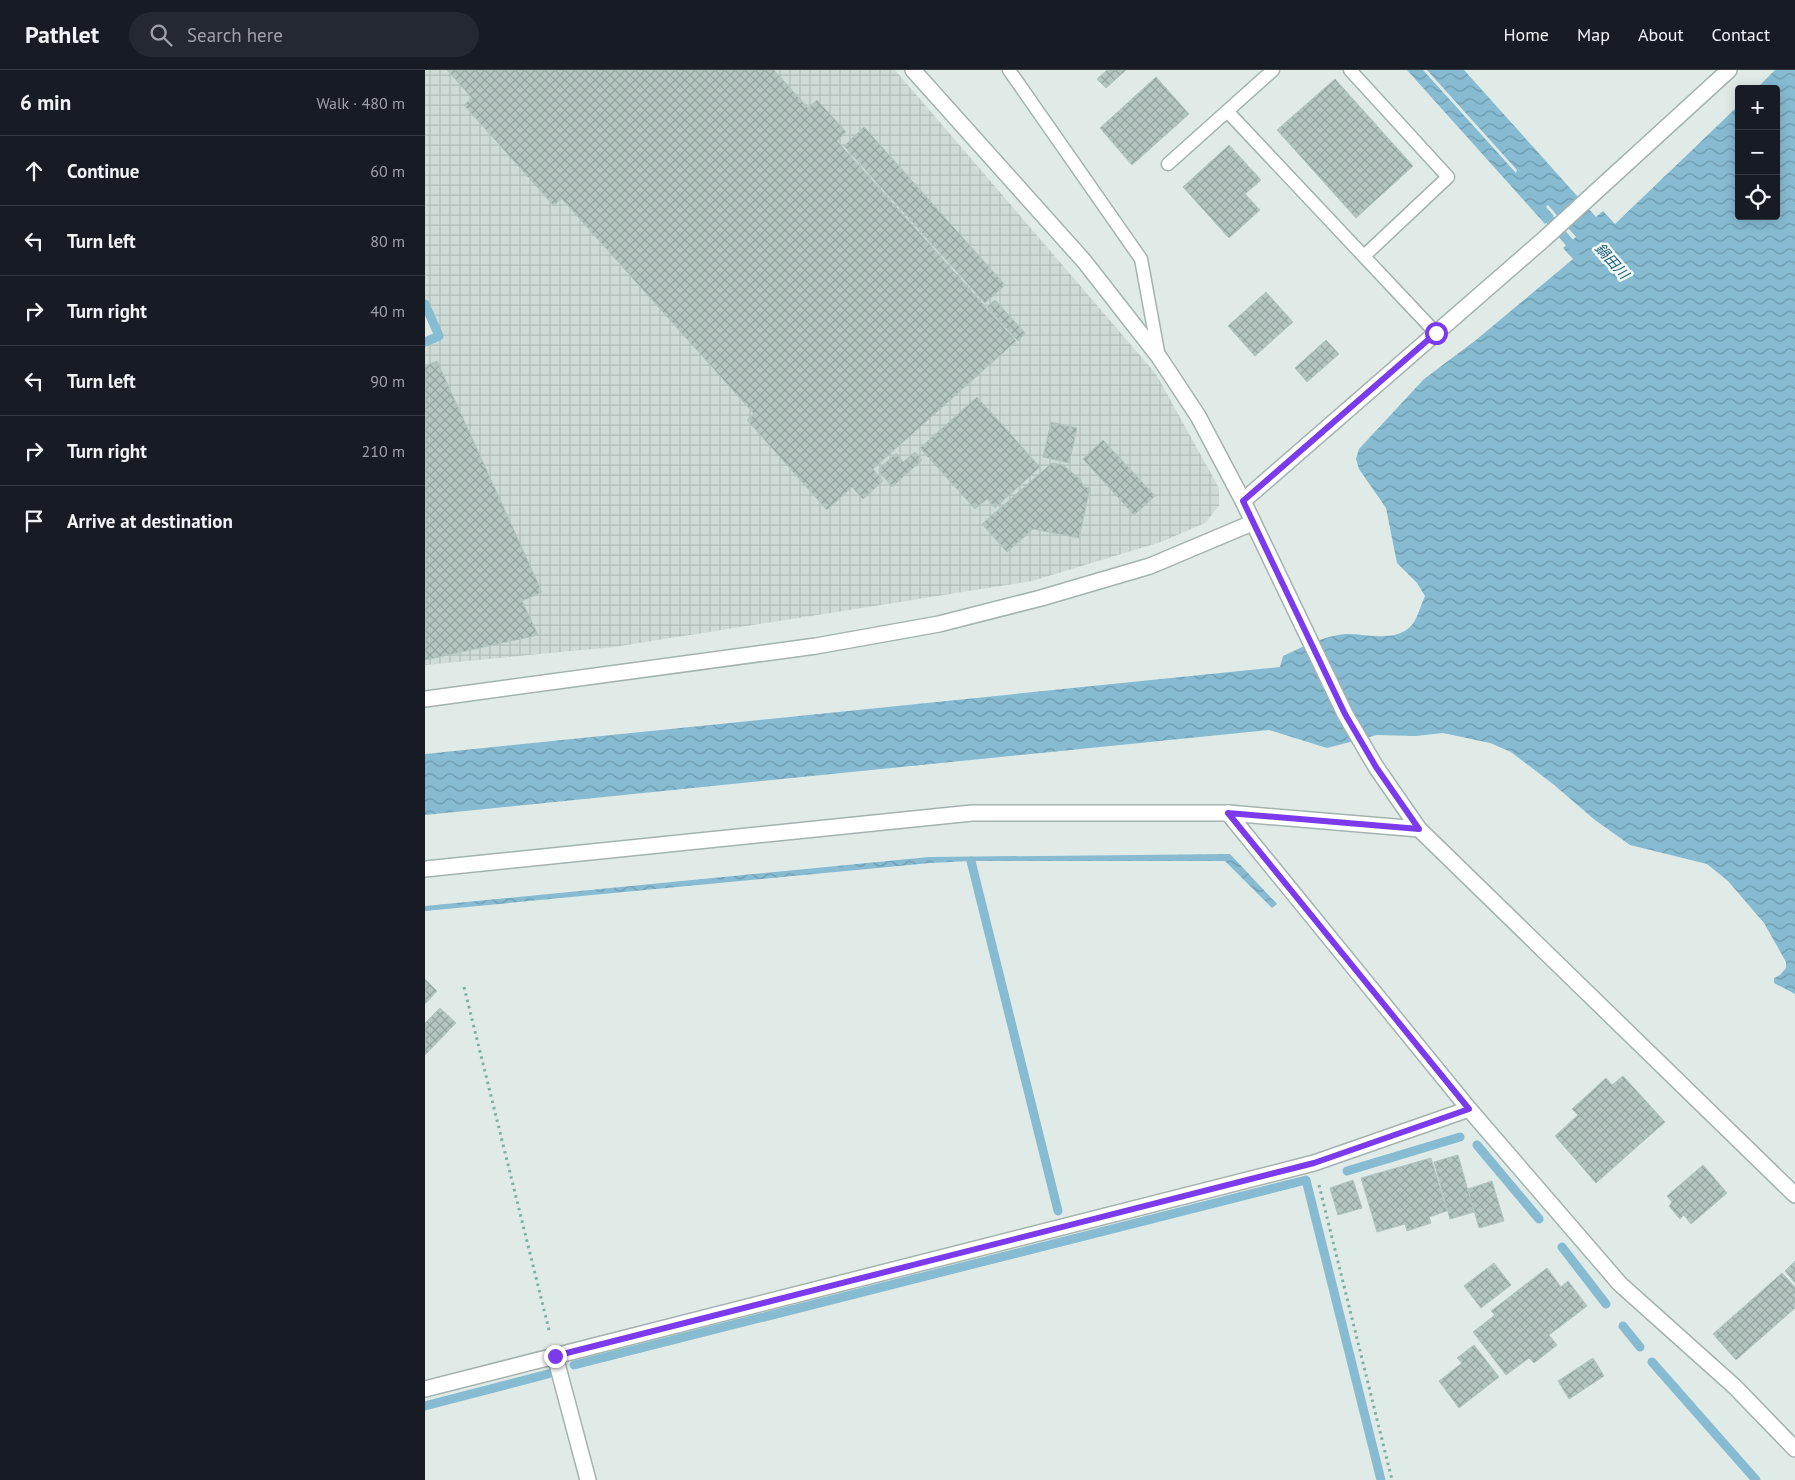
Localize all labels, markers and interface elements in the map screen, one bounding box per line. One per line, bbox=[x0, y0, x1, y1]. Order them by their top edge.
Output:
search box bbox=[129, 12, 479, 57]
text: Pathlet bbox=[25, 19, 99, 50]
icon: search bbox=[147, 21, 175, 49]
text: Search here bbox=[187, 23, 283, 47]
text: Home bbox=[1503, 23, 1549, 46]
text: Map bbox=[1577, 23, 1610, 46]
text: About bbox=[1638, 23, 1684, 46]
text: Contact bbox=[1712, 23, 1770, 46]
map controls bbox=[1735, 85, 1780, 220]
button: + bbox=[1735, 85, 1780, 130]
text: 6 min bbox=[20, 89, 71, 116]
text: Walk · 480 m bbox=[316, 93, 405, 113]
button: − bbox=[1735, 130, 1780, 175]
icon: ahead bbox=[20, 157, 48, 185]
text: Continue bbox=[67, 159, 139, 183]
text: 60 m bbox=[370, 161, 405, 181]
button: locate bbox=[1735, 175, 1780, 220]
icon: left bbox=[20, 227, 48, 255]
text: Turn left bbox=[67, 229, 136, 253]
text: 80 m bbox=[370, 231, 405, 251]
water label: 鍋田川 bbox=[1591, 239, 1634, 284]
icon: right bbox=[20, 297, 48, 325]
text: Turn right bbox=[67, 299, 147, 323]
text: 40 m bbox=[370, 301, 405, 321]
route start bbox=[1425, 322, 1448, 345]
icon: left bbox=[20, 367, 48, 395]
text: Turn left bbox=[67, 369, 136, 393]
text: 90 m bbox=[370, 371, 405, 391]
icon: right bbox=[20, 437, 48, 465]
text: Turn right bbox=[67, 439, 147, 463]
text: 210 m bbox=[362, 441, 405, 461]
icon: arrive bbox=[20, 507, 48, 535]
text: Arrive at destination bbox=[67, 509, 233, 533]
route end bbox=[544, 1345, 567, 1368]

